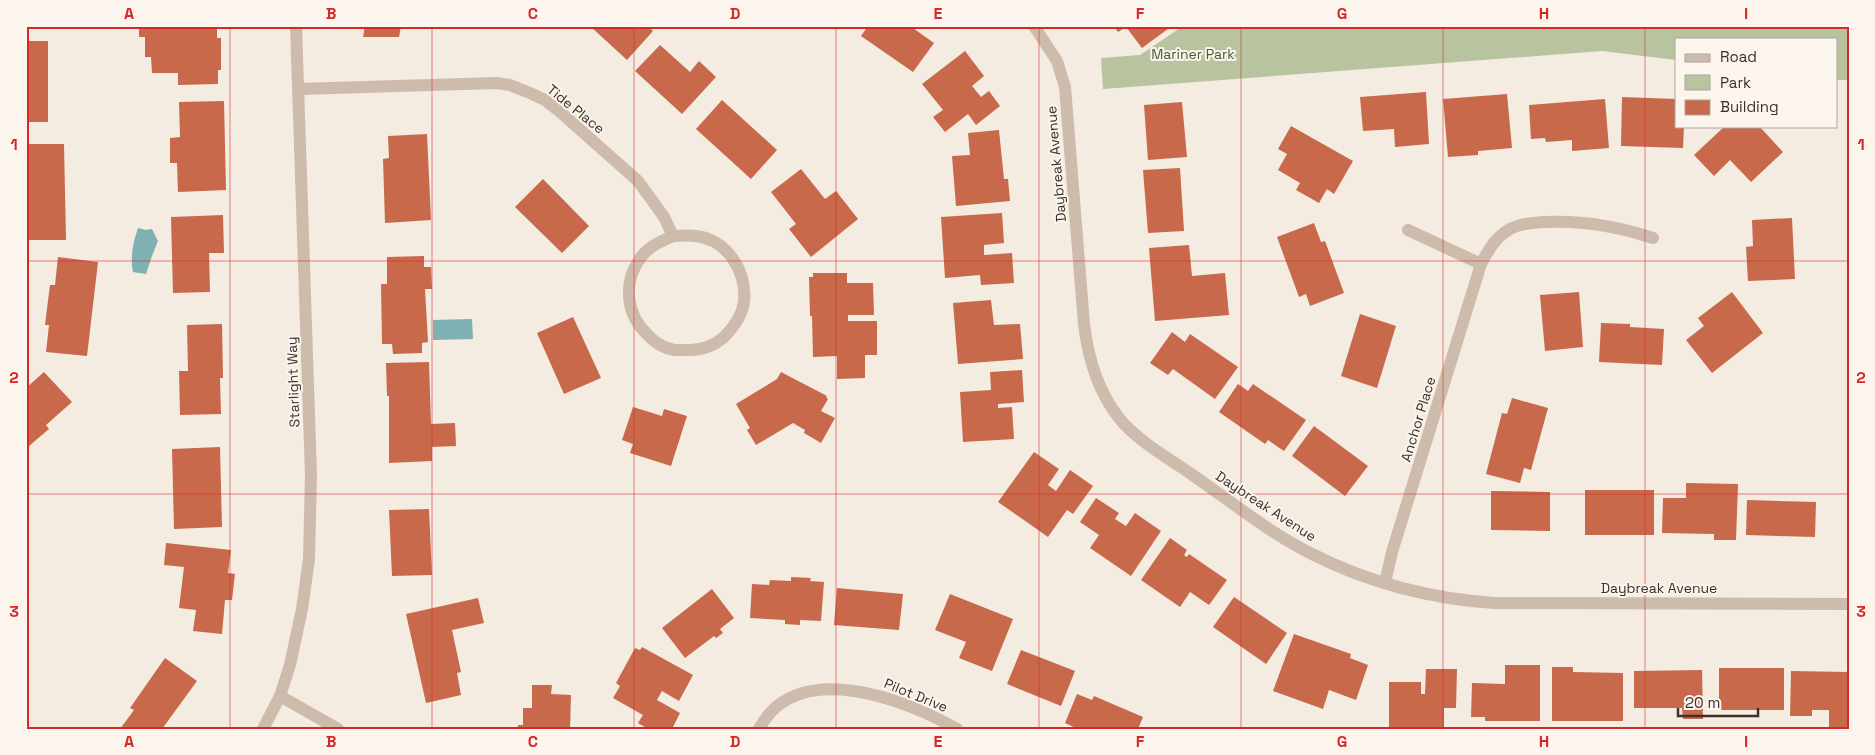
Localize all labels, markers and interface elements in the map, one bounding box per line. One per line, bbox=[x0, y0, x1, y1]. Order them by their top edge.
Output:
text: A bbox=[124, 3, 134, 24]
text: B bbox=[326, 3, 336, 24]
text: C bbox=[528, 3, 538, 24]
text: D bbox=[730, 3, 740, 24]
text: E bbox=[934, 3, 943, 24]
text: F bbox=[1136, 3, 1145, 24]
text: G bbox=[1337, 3, 1347, 24]
text: H bbox=[1539, 3, 1549, 24]
text: I bbox=[1744, 3, 1748, 24]
legend bbox=[1675, 38, 1838, 128]
park label: Mariner Park bbox=[1151, 45, 1235, 63]
text: Road bbox=[1720, 47, 1757, 66]
text: Park bbox=[1720, 73, 1751, 92]
street label: Tide Place bbox=[544, 80, 608, 138]
text: Building bbox=[1720, 97, 1779, 116]
street label: Daybreak Avenue bbox=[1042, 105, 1070, 223]
text: 1 bbox=[10, 134, 18, 155]
text: 1 bbox=[1857, 134, 1865, 155]
street label: Starlight Way bbox=[282, 336, 304, 428]
text: 2 bbox=[9, 367, 19, 388]
text: 2 bbox=[1856, 367, 1866, 388]
street label: Anchor Place bbox=[1396, 374, 1440, 464]
street label: Daybreak Avenue bbox=[1212, 467, 1320, 545]
street label: Daybreak Avenue bbox=[1601, 579, 1717, 597]
text: 3 bbox=[9, 601, 19, 622]
text: 3 bbox=[1856, 601, 1866, 622]
street label: Pilot Drive bbox=[881, 674, 951, 716]
scale bar bbox=[1678, 685, 1758, 717]
text: 20 m bbox=[1685, 693, 1720, 712]
text: A bbox=[124, 731, 134, 752]
text: B bbox=[326, 731, 336, 752]
text: C bbox=[528, 731, 538, 752]
text: D bbox=[730, 731, 740, 752]
text: E bbox=[934, 731, 943, 752]
text: F bbox=[1136, 731, 1145, 752]
text: G bbox=[1337, 731, 1347, 752]
text: H bbox=[1539, 731, 1549, 752]
text: I bbox=[1744, 731, 1748, 752]

